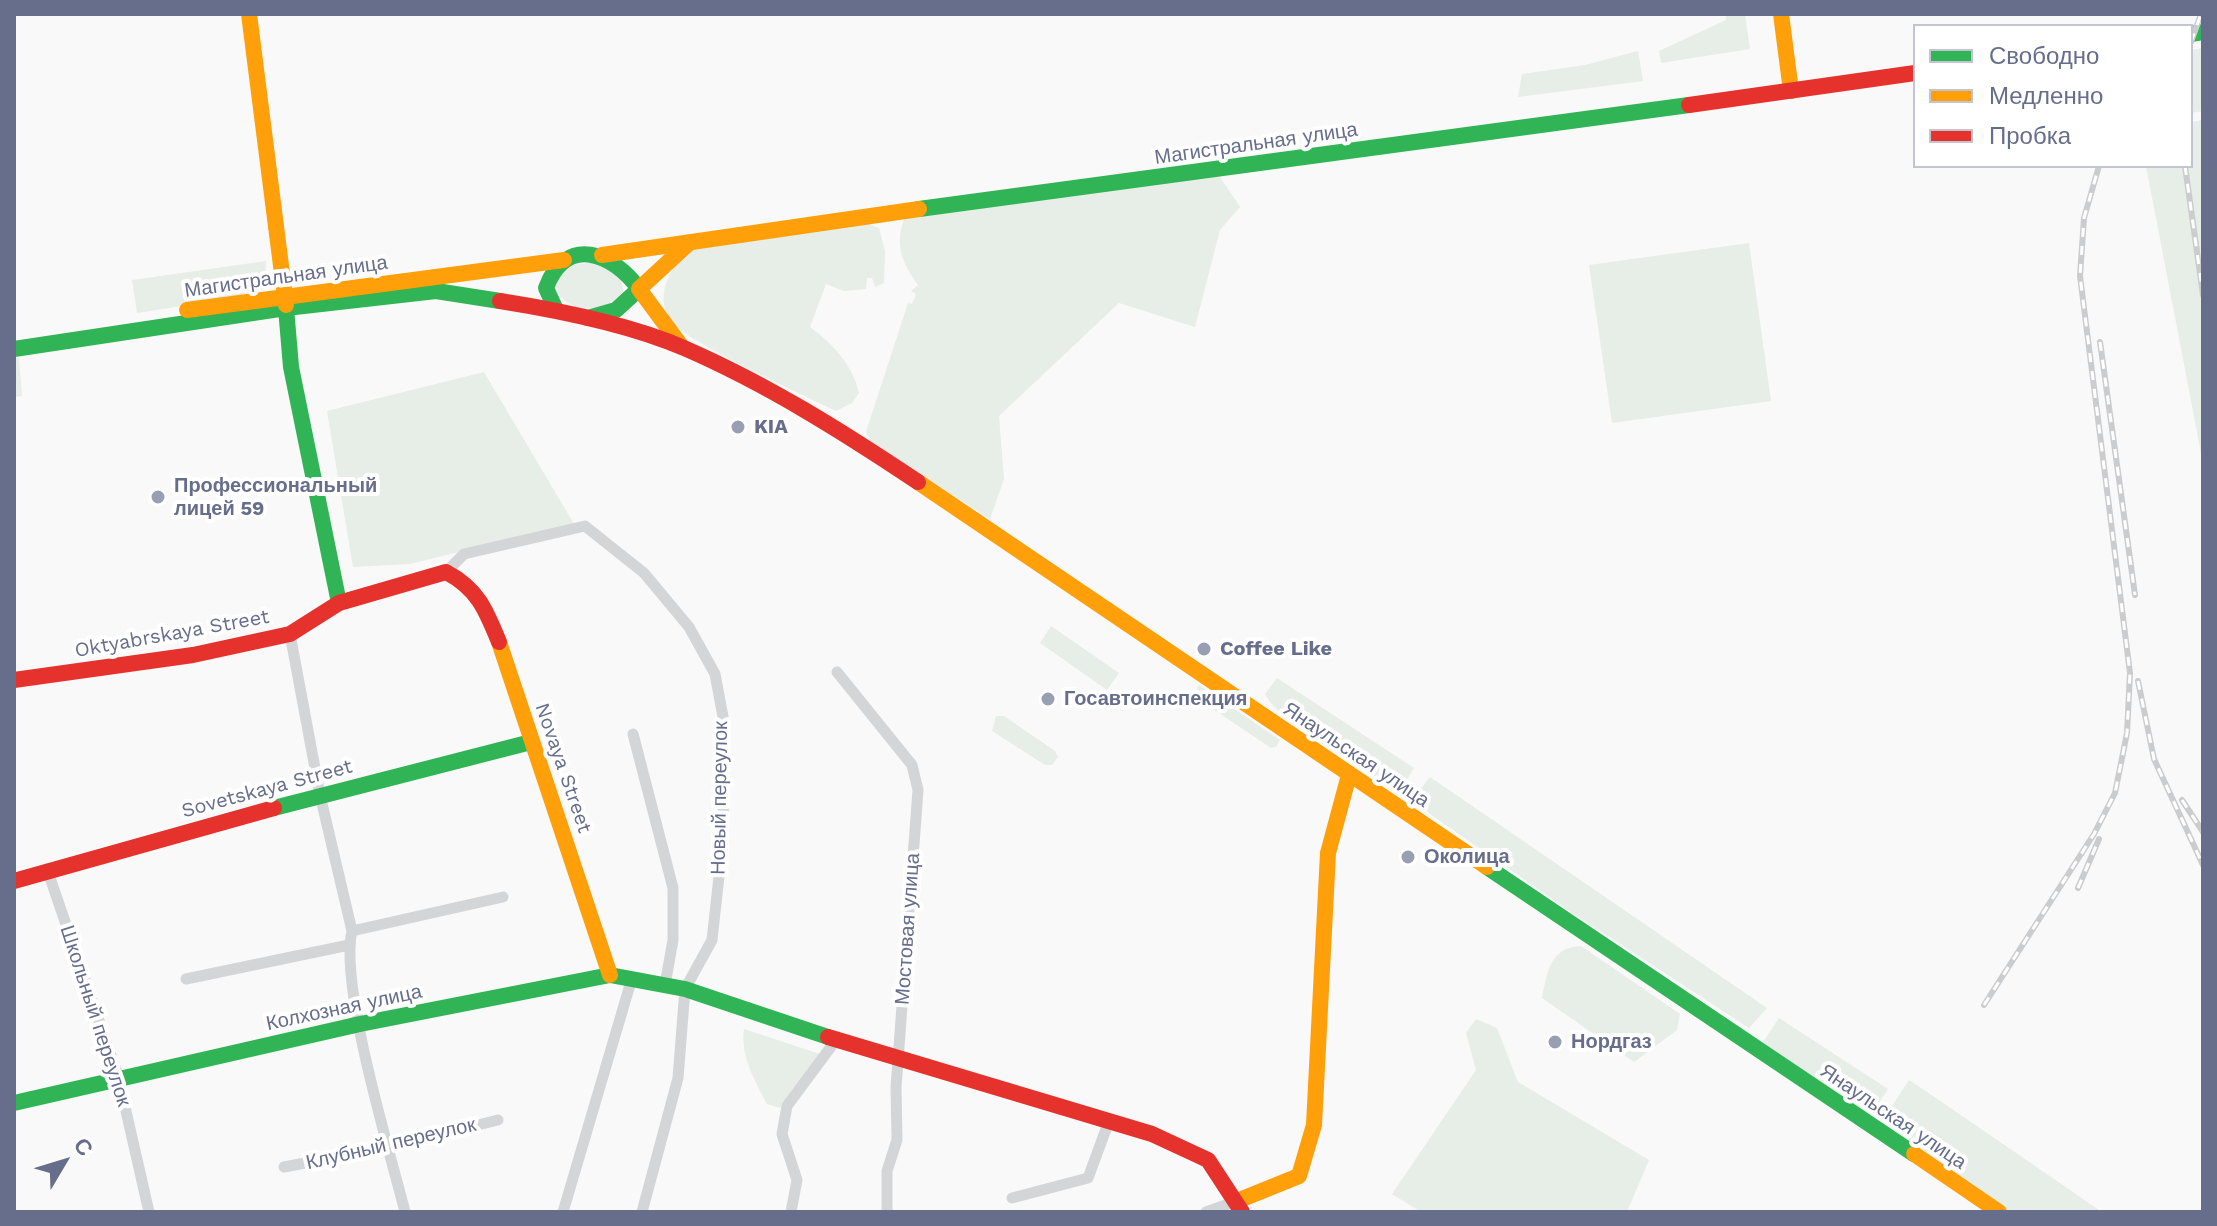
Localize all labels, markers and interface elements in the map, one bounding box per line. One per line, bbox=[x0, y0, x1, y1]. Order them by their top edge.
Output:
legend bbox=[1913, 24, 2193, 168]
text: Свободно bbox=[1989, 42, 2099, 70]
text: Медленно bbox=[1989, 82, 2103, 110]
street label: Магистральная улица bbox=[1153, 118, 1359, 170]
text: Пробка bbox=[1989, 122, 2071, 150]
street label: Магистральная улица bbox=[183, 251, 389, 303]
place label: KIA bbox=[754, 415, 788, 439]
marker: KIA bbox=[729, 418, 747, 436]
place label: Профессиональный лицей 59 bbox=[174, 474, 377, 521]
marker: Профессиональный лицей 59 bbox=[149, 488, 167, 506]
street label: Oktyabrskaya Street bbox=[73, 605, 271, 663]
place label: Coffee Like bbox=[1220, 637, 1332, 661]
marker: Coffee Like bbox=[1195, 640, 1213, 658]
place label: Госавтоинспекция bbox=[1064, 687, 1248, 711]
marker: Госавтоинспекция bbox=[1039, 690, 1057, 708]
street label: Янаульская улица bbox=[1278, 697, 1434, 813]
street label: Novaya Street bbox=[530, 700, 596, 836]
street label: Новый переулок bbox=[707, 721, 733, 875]
street label: Sovetskaya Street bbox=[179, 755, 355, 823]
place label: Околица bbox=[1424, 845, 1510, 869]
marker: Околица bbox=[1399, 848, 1417, 866]
street label: Мостовая улица bbox=[891, 852, 925, 1006]
street label: Школьный переулок bbox=[54, 923, 136, 1109]
street label: Колхозная улица bbox=[264, 980, 424, 1036]
place label: Нордгаз bbox=[1571, 1030, 1652, 1054]
marker: Нордгаз bbox=[1546, 1033, 1564, 1051]
street label: Янаульская улица bbox=[1815, 1059, 1971, 1175]
street label: Клубный переулок bbox=[304, 1113, 478, 1175]
north arrow bbox=[24, 1122, 104, 1202]
text: С bbox=[69, 1133, 98, 1161]

